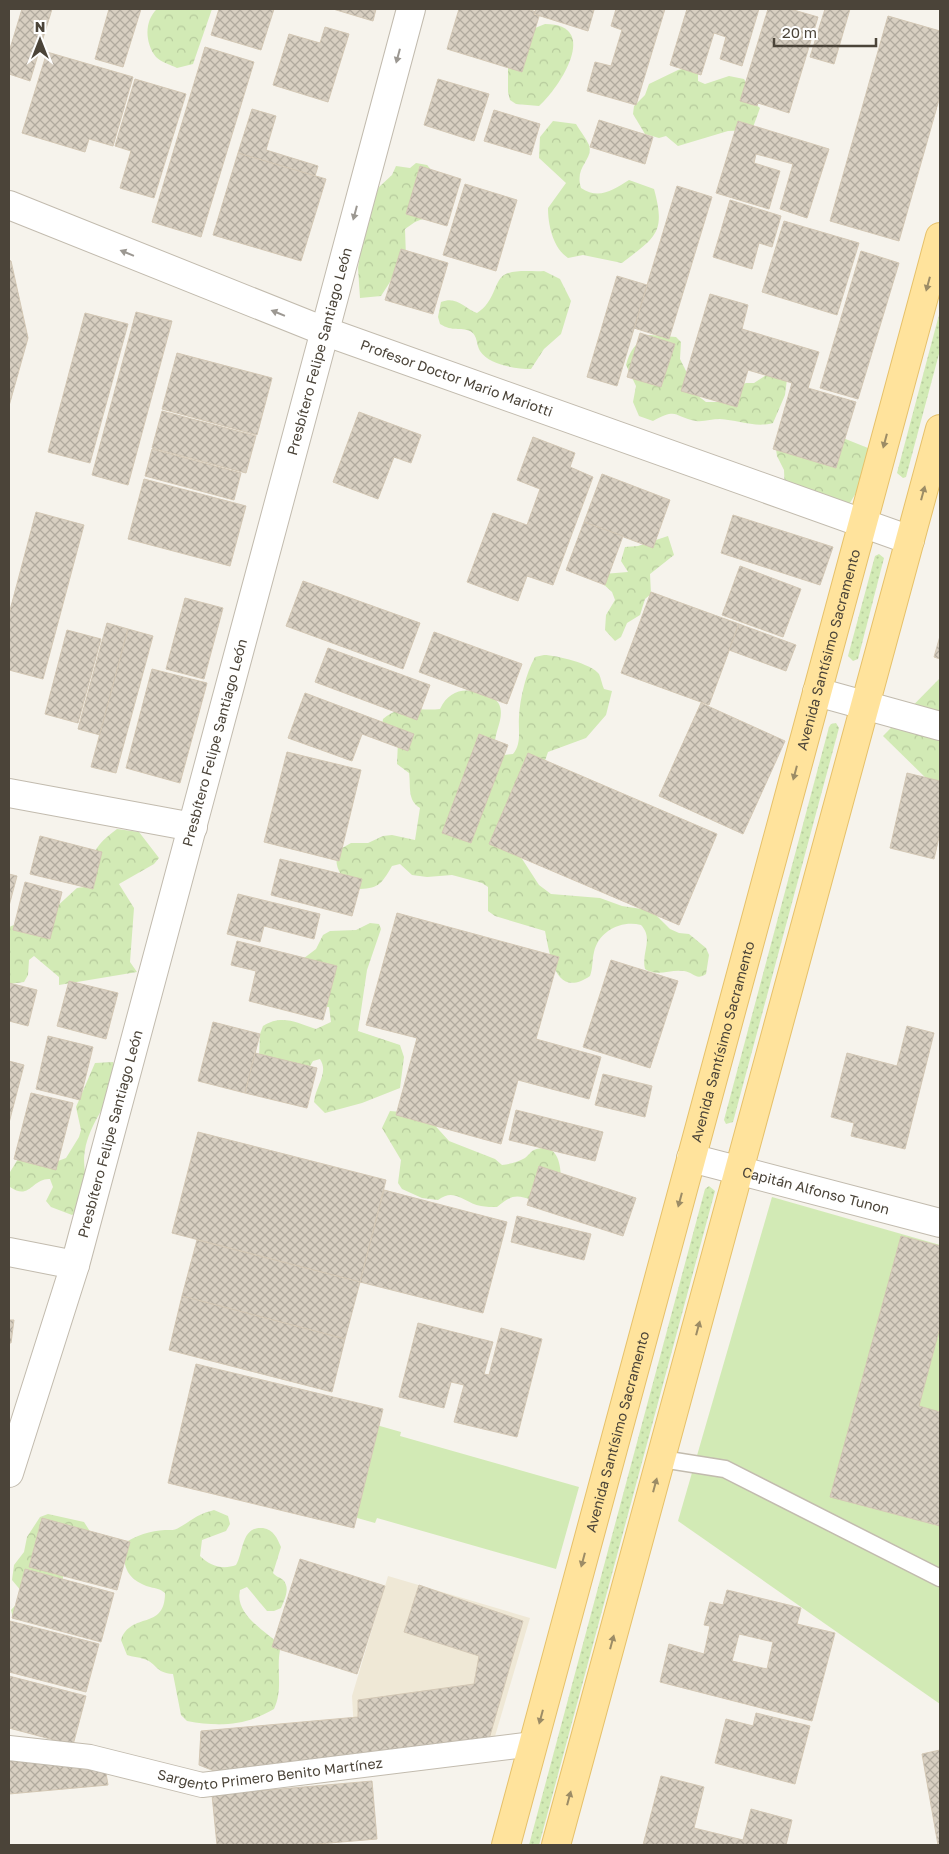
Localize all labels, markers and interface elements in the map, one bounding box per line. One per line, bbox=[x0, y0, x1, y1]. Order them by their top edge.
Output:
north arrow bbox=[15, 15, 65, 65]
scale bar bbox=[774, 15, 876, 47]
text: N bbox=[35, 18, 45, 35]
text: 20 m bbox=[782, 23, 817, 41]
one-way arrow bbox=[393, 48, 401, 63]
one-way arrow bbox=[351, 205, 359, 220]
street label: Presbítero Felipe Santiago León bbox=[283, 245, 355, 457]
one-way arrow bbox=[120, 248, 135, 256]
one-way arrow bbox=[923, 276, 931, 291]
one-way arrow bbox=[270, 309, 285, 317]
street label: Profesor Doctor Mario Mariotti bbox=[358, 336, 555, 420]
one-way arrow bbox=[881, 433, 889, 448]
one-way arrow bbox=[919, 485, 927, 500]
street label: Avenida Santísimo Sacramento bbox=[793, 547, 863, 752]
street label: Presbítero Felipe Santiago León bbox=[178, 637, 250, 848]
one-way arrow bbox=[791, 766, 799, 781]
street label: Avenida Santísimo Sacramento bbox=[687, 939, 758, 1144]
street label: Presbítero Felipe Santiago León bbox=[74, 1028, 146, 1239]
street label: Capitán Alfonso Tunon bbox=[740, 1163, 891, 1217]
one-way arrow bbox=[676, 1193, 684, 1208]
one-way arrow bbox=[694, 1320, 702, 1336]
street label: Avenida Santísimo Sacramento bbox=[582, 1329, 652, 1534]
one-way arrow bbox=[651, 1477, 659, 1492]
one-way arrow bbox=[579, 1552, 587, 1567]
one-way arrow bbox=[608, 1634, 616, 1649]
one-way arrow bbox=[536, 1709, 544, 1724]
street label: Sargento Primero Benito Martínez bbox=[156, 1754, 383, 1793]
one-way arrow bbox=[566, 1791, 574, 1806]

